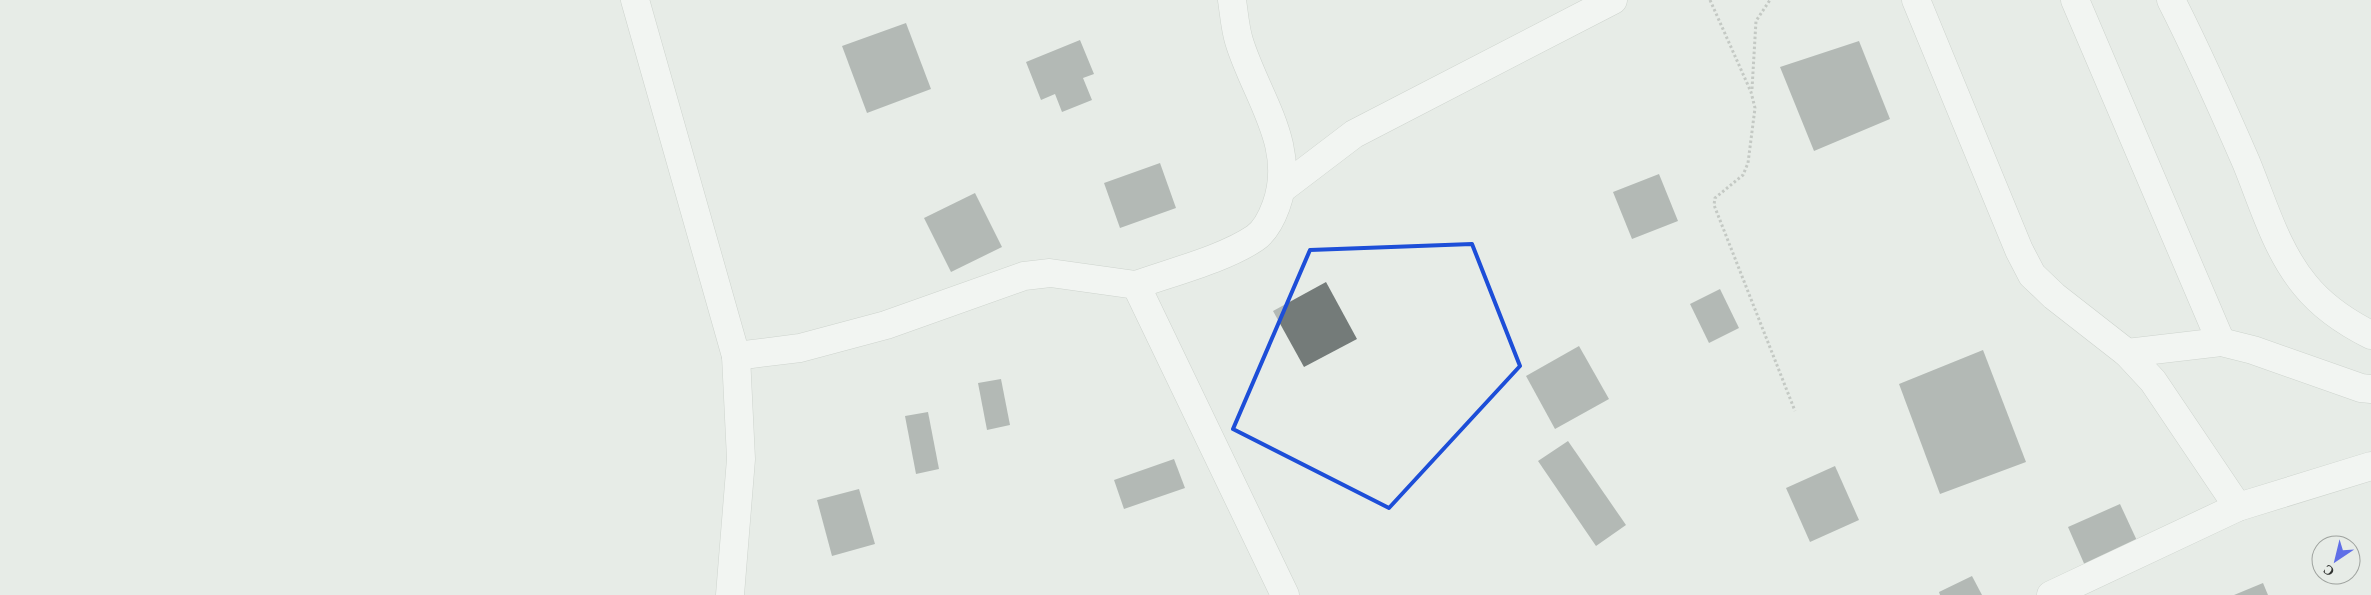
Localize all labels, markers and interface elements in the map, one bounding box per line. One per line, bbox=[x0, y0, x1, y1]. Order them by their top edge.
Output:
north arrow bbox=[2311, 535, 2361, 585]
text: С bbox=[2319, 559, 2339, 582]

